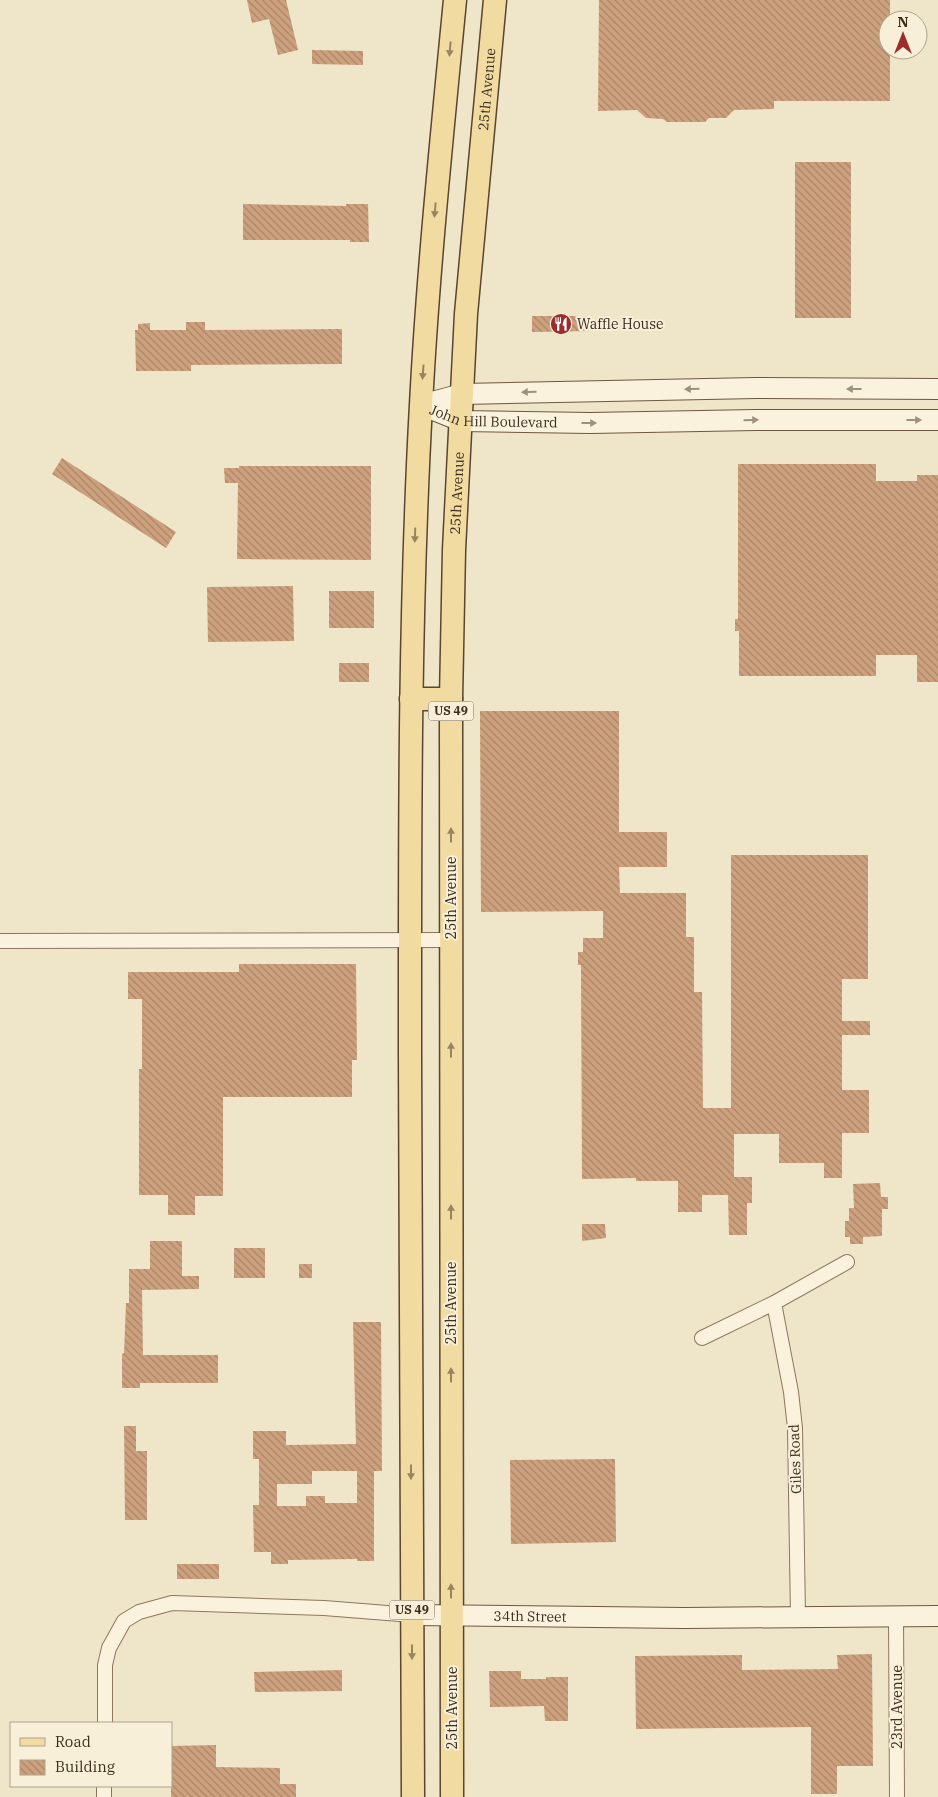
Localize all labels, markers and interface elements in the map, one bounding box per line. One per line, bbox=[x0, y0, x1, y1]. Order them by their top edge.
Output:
north arrow bbox=[878, 10, 928, 60]
text: N bbox=[897, 13, 909, 31]
one-way arrow bbox=[446, 41, 454, 57]
street label: 25th Avenue bbox=[474, 47, 500, 131]
one-way arrow bbox=[431, 203, 439, 219]
restaurant icon: Waffle House bbox=[549, 312, 573, 336]
place label: Waffle House bbox=[577, 315, 664, 333]
one-way arrow bbox=[419, 365, 427, 381]
one-way arrow bbox=[846, 385, 862, 393]
one-way arrow bbox=[684, 386, 700, 394]
one-way arrow bbox=[521, 389, 537, 397]
street label: John Hill Boulevard bbox=[427, 400, 558, 432]
one-way arrow bbox=[744, 416, 760, 424]
one-way arrow bbox=[906, 416, 922, 424]
one-way arrow bbox=[581, 419, 597, 427]
street label: 25th Avenue bbox=[446, 451, 468, 535]
one-way arrow bbox=[411, 527, 419, 543]
road number: US 49 bbox=[428, 701, 474, 720]
one-way arrow bbox=[447, 827, 455, 843]
street label: 25th Avenue bbox=[442, 857, 460, 939]
one-way arrow bbox=[447, 1042, 455, 1058]
one-way arrow bbox=[447, 1204, 455, 1220]
street label: 25th Avenue bbox=[442, 1262, 460, 1344]
one-way arrow bbox=[447, 1367, 455, 1383]
street label: Giles Road bbox=[785, 1423, 805, 1494]
one-way arrow bbox=[407, 1464, 415, 1480]
one-way arrow bbox=[447, 1583, 455, 1599]
road number: US 49 bbox=[390, 1600, 434, 1620]
street label: 34th Street bbox=[493, 1607, 567, 1626]
one-way arrow bbox=[408, 1644, 416, 1660]
street label: 23rd Avenue bbox=[888, 1665, 906, 1749]
street label: 25th Avenue bbox=[443, 1667, 461, 1749]
legend bbox=[10, 1722, 172, 1787]
text: Road bbox=[55, 1732, 91, 1751]
text: Building bbox=[55, 1757, 115, 1776]

